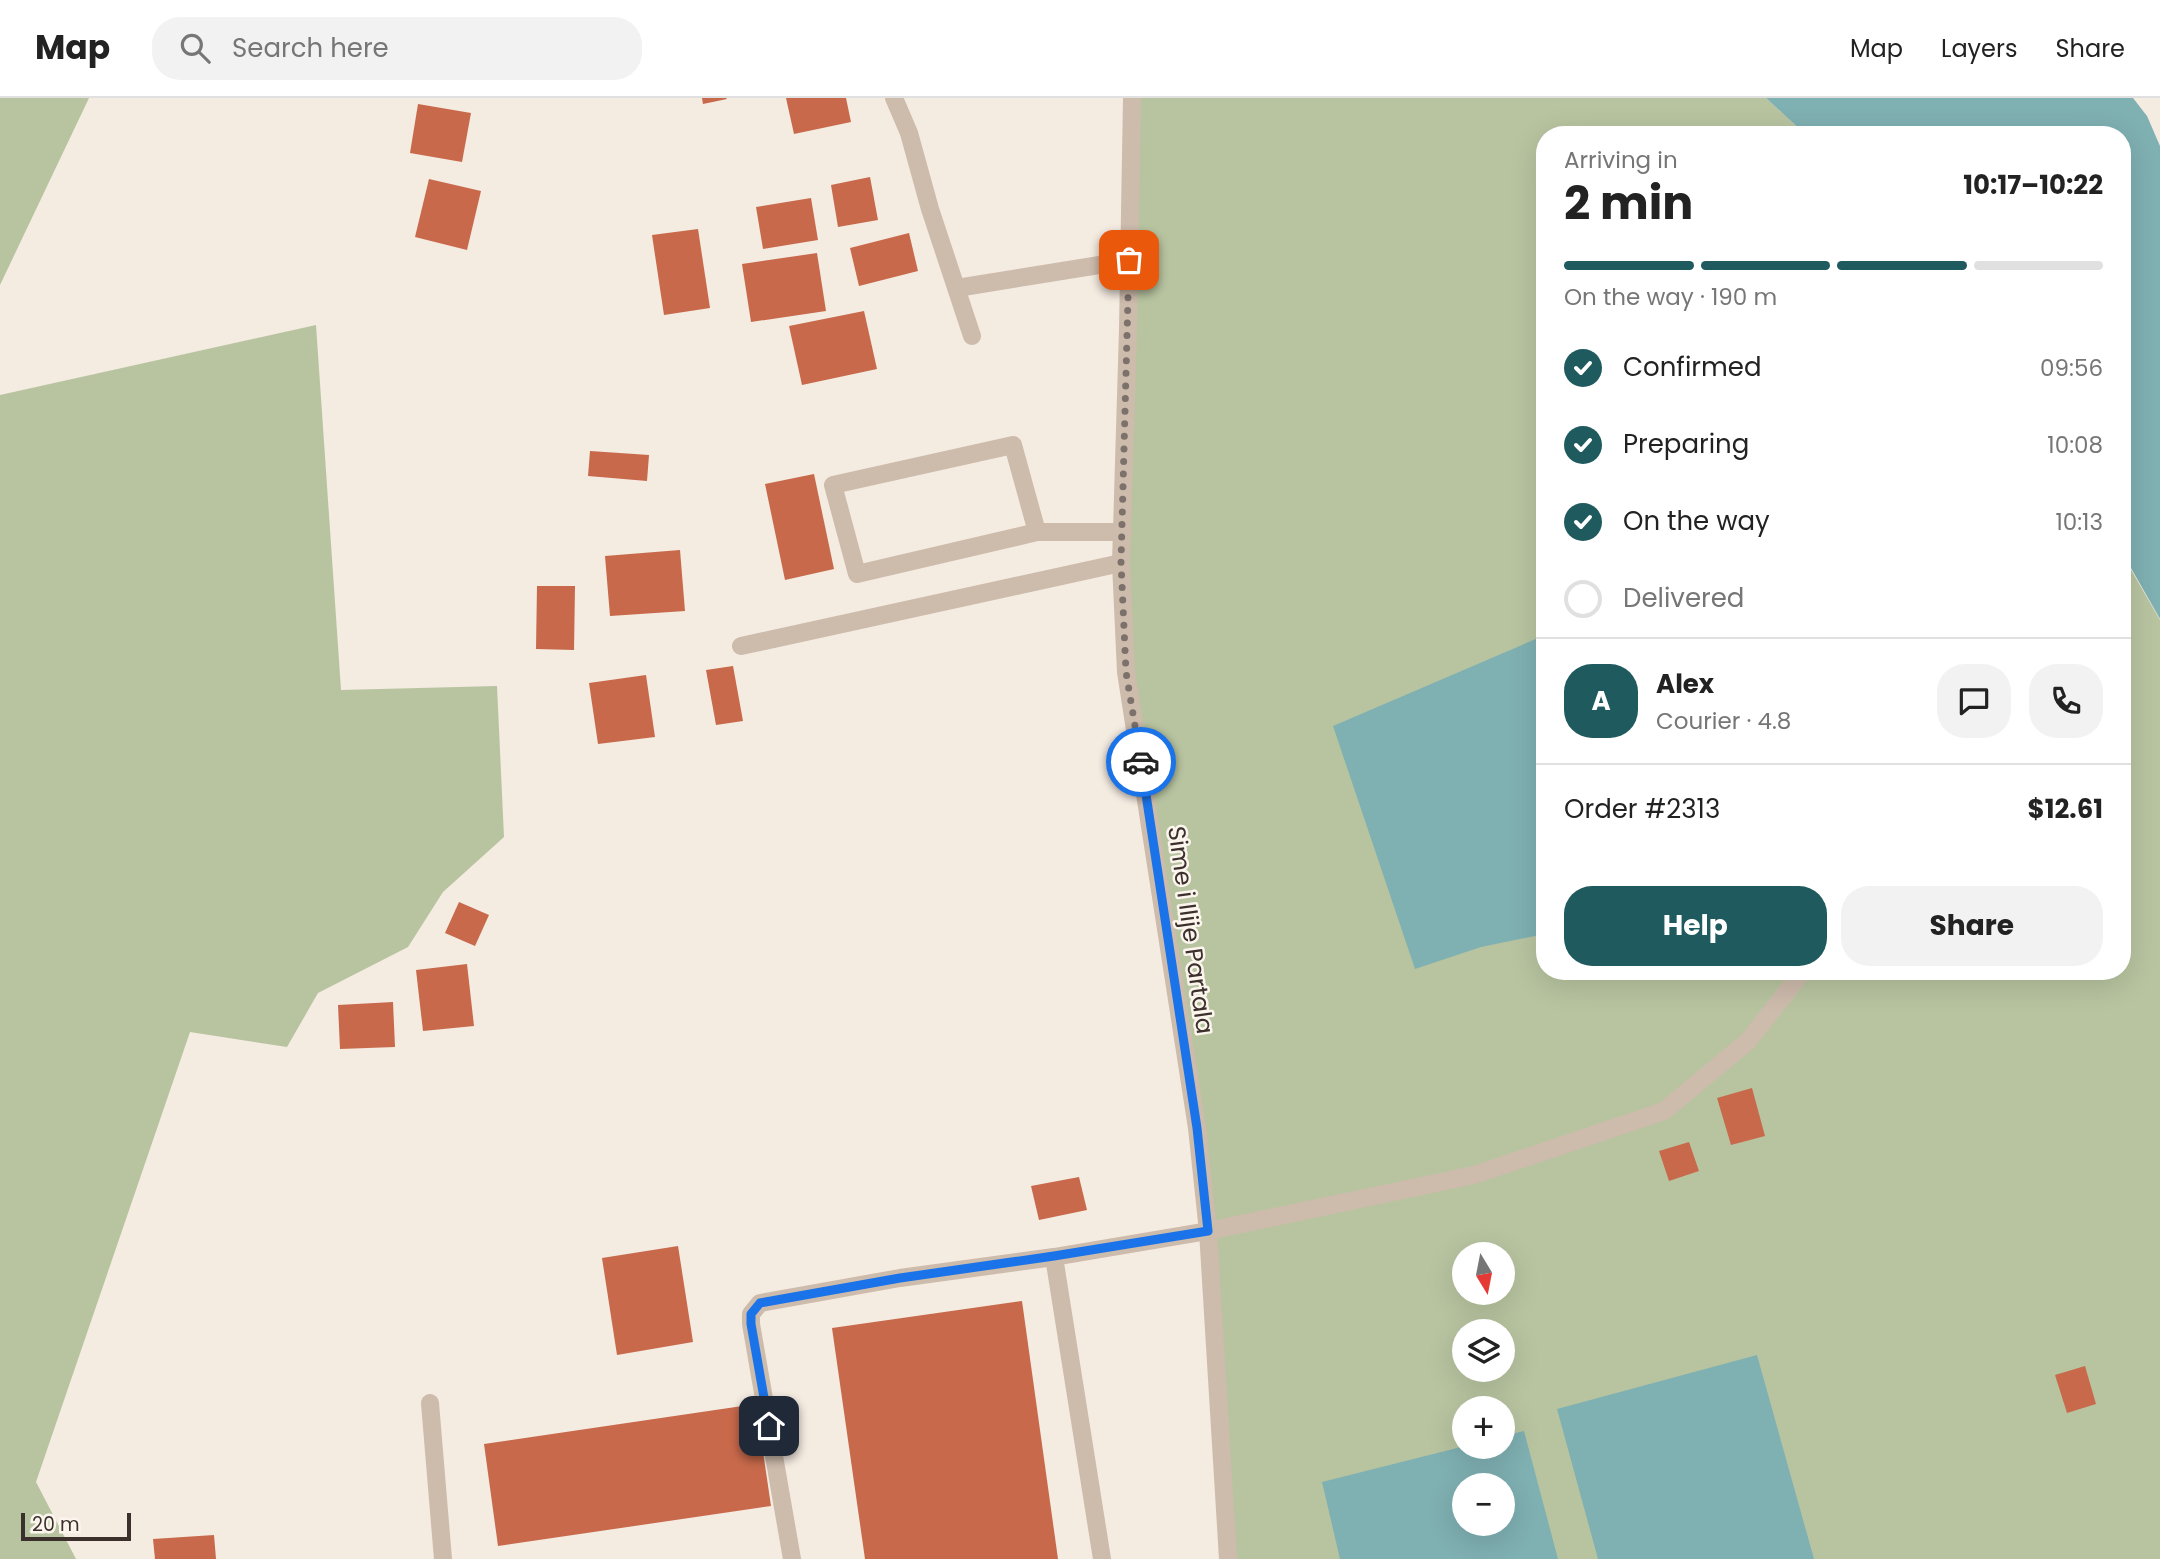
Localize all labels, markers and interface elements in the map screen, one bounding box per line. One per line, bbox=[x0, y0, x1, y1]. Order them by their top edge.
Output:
search box bbox=[152, 17, 642, 80]
text: Map bbox=[35, 24, 110, 71]
icon: search bbox=[176, 29, 214, 67]
text: Search here bbox=[232, 30, 389, 66]
text: Map bbox=[1850, 32, 1903, 65]
text: Layers bbox=[1941, 32, 2017, 65]
text: Share bbox=[2055, 32, 2125, 65]
text: Arriving in bbox=[1564, 144, 1678, 176]
text: 10:17–10:22 bbox=[1963, 167, 2103, 203]
text: 2 min bbox=[1564, 171, 1693, 235]
pin bbox=[1099, 230, 1159, 290]
icon: bag bbox=[1110, 241, 1148, 279]
text: On the way · 190 m bbox=[1564, 281, 1777, 313]
icon: check bbox=[1564, 349, 1602, 387]
text: Confirmed bbox=[1623, 349, 1761, 385]
text: 09:56 bbox=[2040, 352, 2103, 384]
icon: check bbox=[1564, 426, 1602, 464]
text: Preparing bbox=[1623, 426, 1749, 462]
text: 10:08 bbox=[2047, 429, 2103, 461]
icon: check bbox=[1564, 503, 1602, 541]
text: On the way bbox=[1623, 503, 1770, 539]
text: 10:13 bbox=[2055, 506, 2103, 538]
text: Delivered bbox=[1623, 580, 1744, 616]
button: chat bbox=[1937, 664, 2011, 738]
button: phone bbox=[2029, 664, 2103, 738]
text: Alex bbox=[1656, 666, 1714, 702]
text: A bbox=[1591, 683, 1611, 719]
text: Courier · 4.8 bbox=[1656, 705, 1791, 737]
courier bbox=[1106, 727, 1176, 797]
icon: car bbox=[1122, 743, 1160, 781]
text: Order #2313 bbox=[1564, 791, 1720, 827]
text: $12.61 bbox=[2028, 791, 2103, 827]
street label: Sime i Ilije Partala bbox=[1160, 824, 1222, 1036]
button: Help bbox=[1564, 886, 1827, 966]
button: Share bbox=[1841, 886, 2103, 966]
north arrow bbox=[1452, 1242, 1516, 1306]
map controls bbox=[1452, 1242, 1515, 1536]
button: layers bbox=[1452, 1319, 1515, 1382]
pin bbox=[739, 1396, 799, 1456]
button: + bbox=[1452, 1396, 1515, 1459]
icon: home bbox=[750, 1407, 788, 1445]
button: − bbox=[1452, 1473, 1515, 1536]
scale bar bbox=[21, 1510, 131, 1542]
text: 20 m bbox=[32, 1511, 80, 1538]

